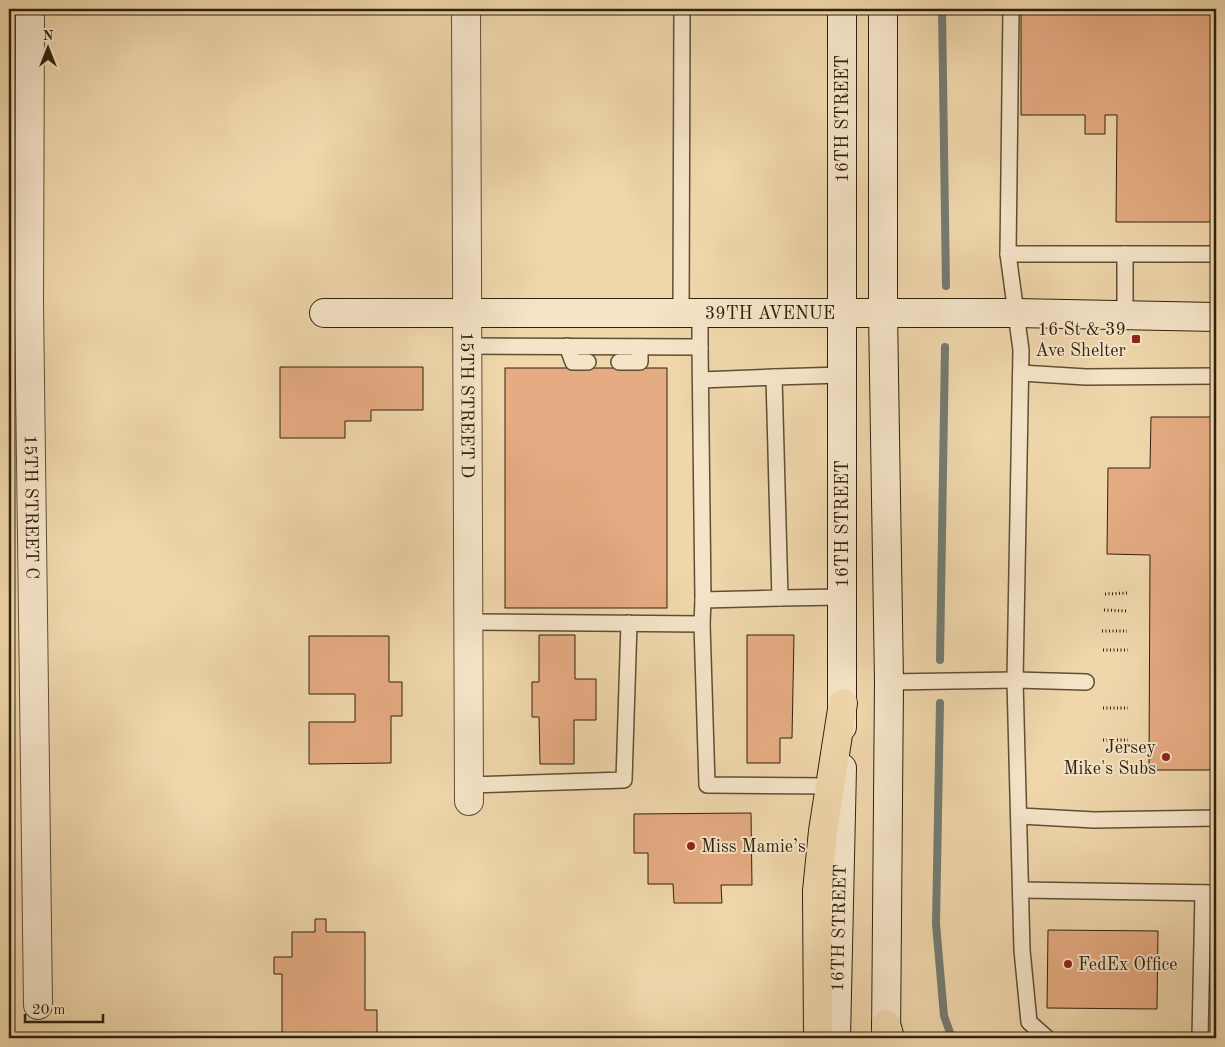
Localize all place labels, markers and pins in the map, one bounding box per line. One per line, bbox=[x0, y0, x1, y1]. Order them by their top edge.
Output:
place label: 16 St & 39 Ave Shelter bbox=[1035, 321, 1127, 360]
marker: 16 St & 39 Ave Shelter bbox=[1130, 333, 1142, 345]
place label: Jersey Mike's Subs bbox=[1063, 739, 1156, 778]
marker: Jersey Mike's Subs bbox=[1160, 751, 1172, 763]
place label: Miss Mamie’s bbox=[701, 838, 806, 856]
marker: Miss Mamie’s bbox=[685, 840, 697, 852]
place label: FedEx Office bbox=[1078, 956, 1178, 974]
marker: FedEx Office bbox=[1062, 958, 1074, 970]

